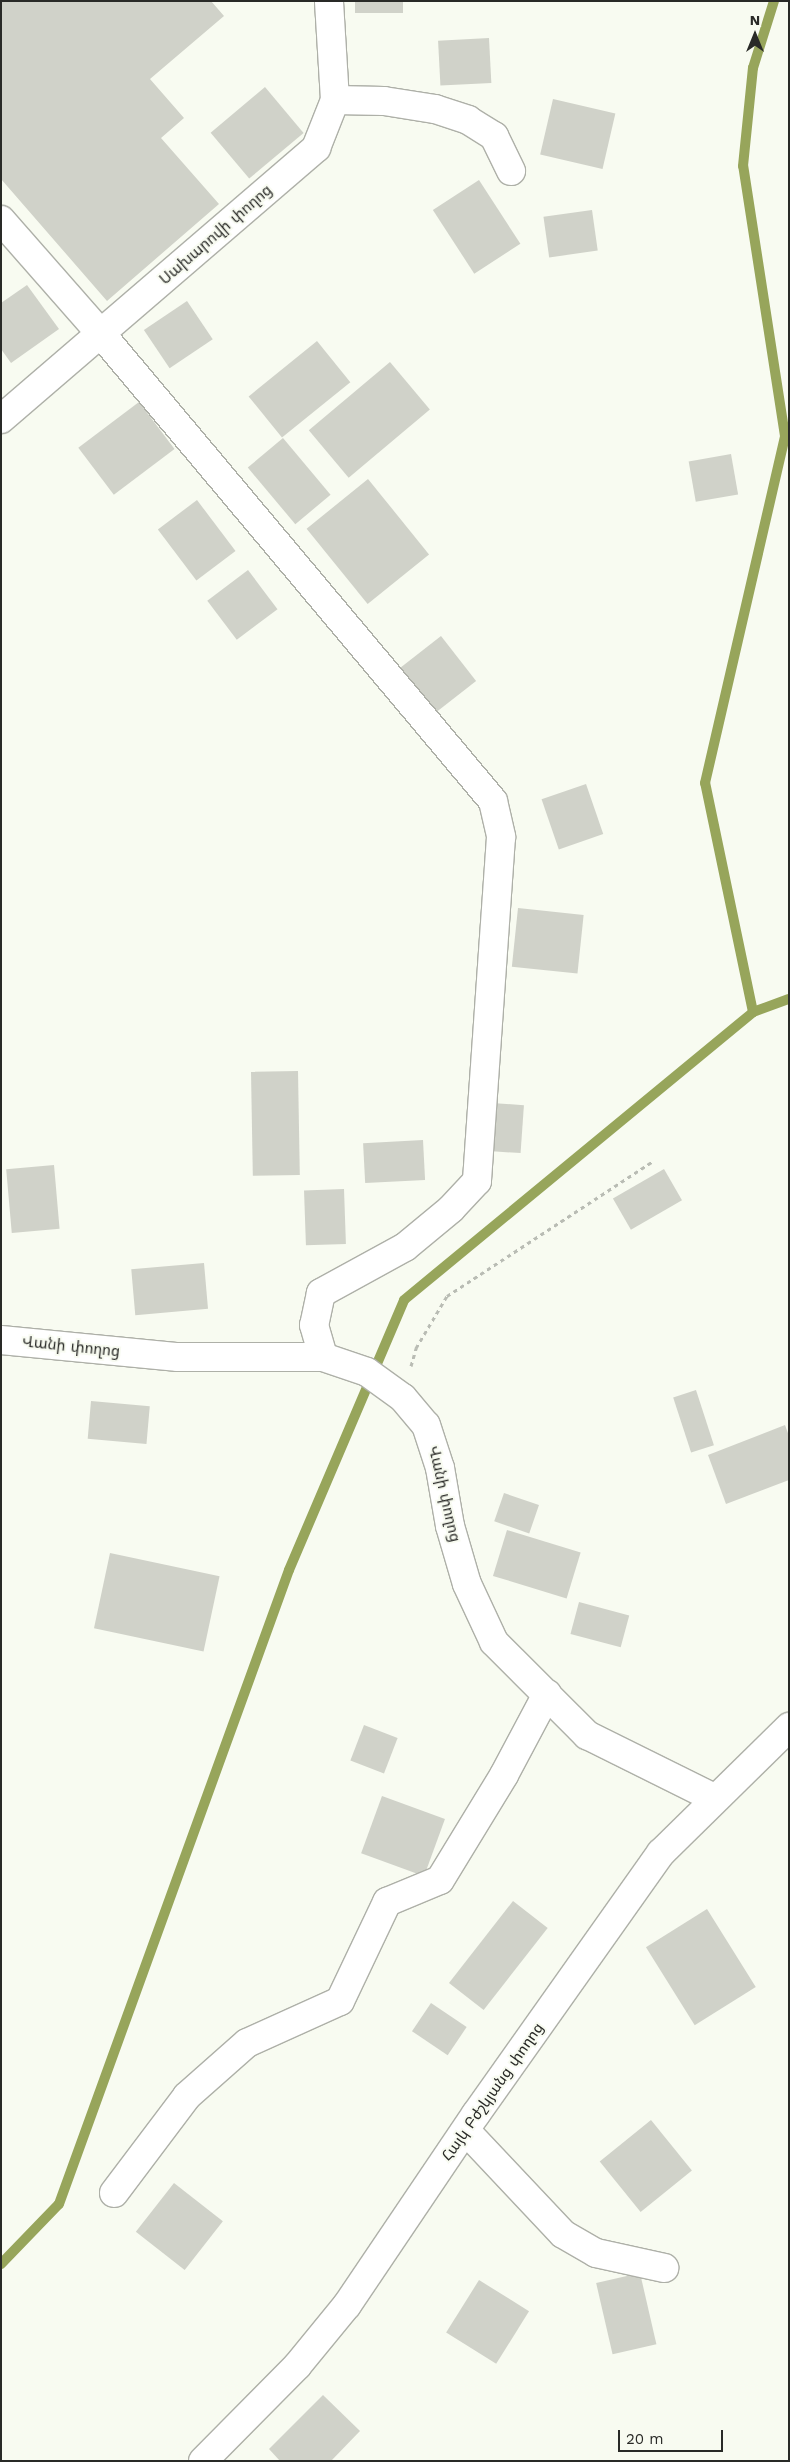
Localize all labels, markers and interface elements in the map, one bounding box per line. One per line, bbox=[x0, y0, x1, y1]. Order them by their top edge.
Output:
north arrow bbox=[730, 10, 780, 60]
text: N bbox=[750, 12, 760, 28]
street label: Սախարովի փողոց bbox=[156, 181, 276, 289]
street label: Վանի փողոց bbox=[21, 1333, 121, 1361]
street label: Վանի փողոց bbox=[424, 1444, 464, 1544]
street label: Հայկ Բժշկյանց փողոց bbox=[438, 2019, 548, 2165]
scale bar bbox=[620, 2420, 725, 2452]
text: 20 m bbox=[626, 2430, 664, 2448]

